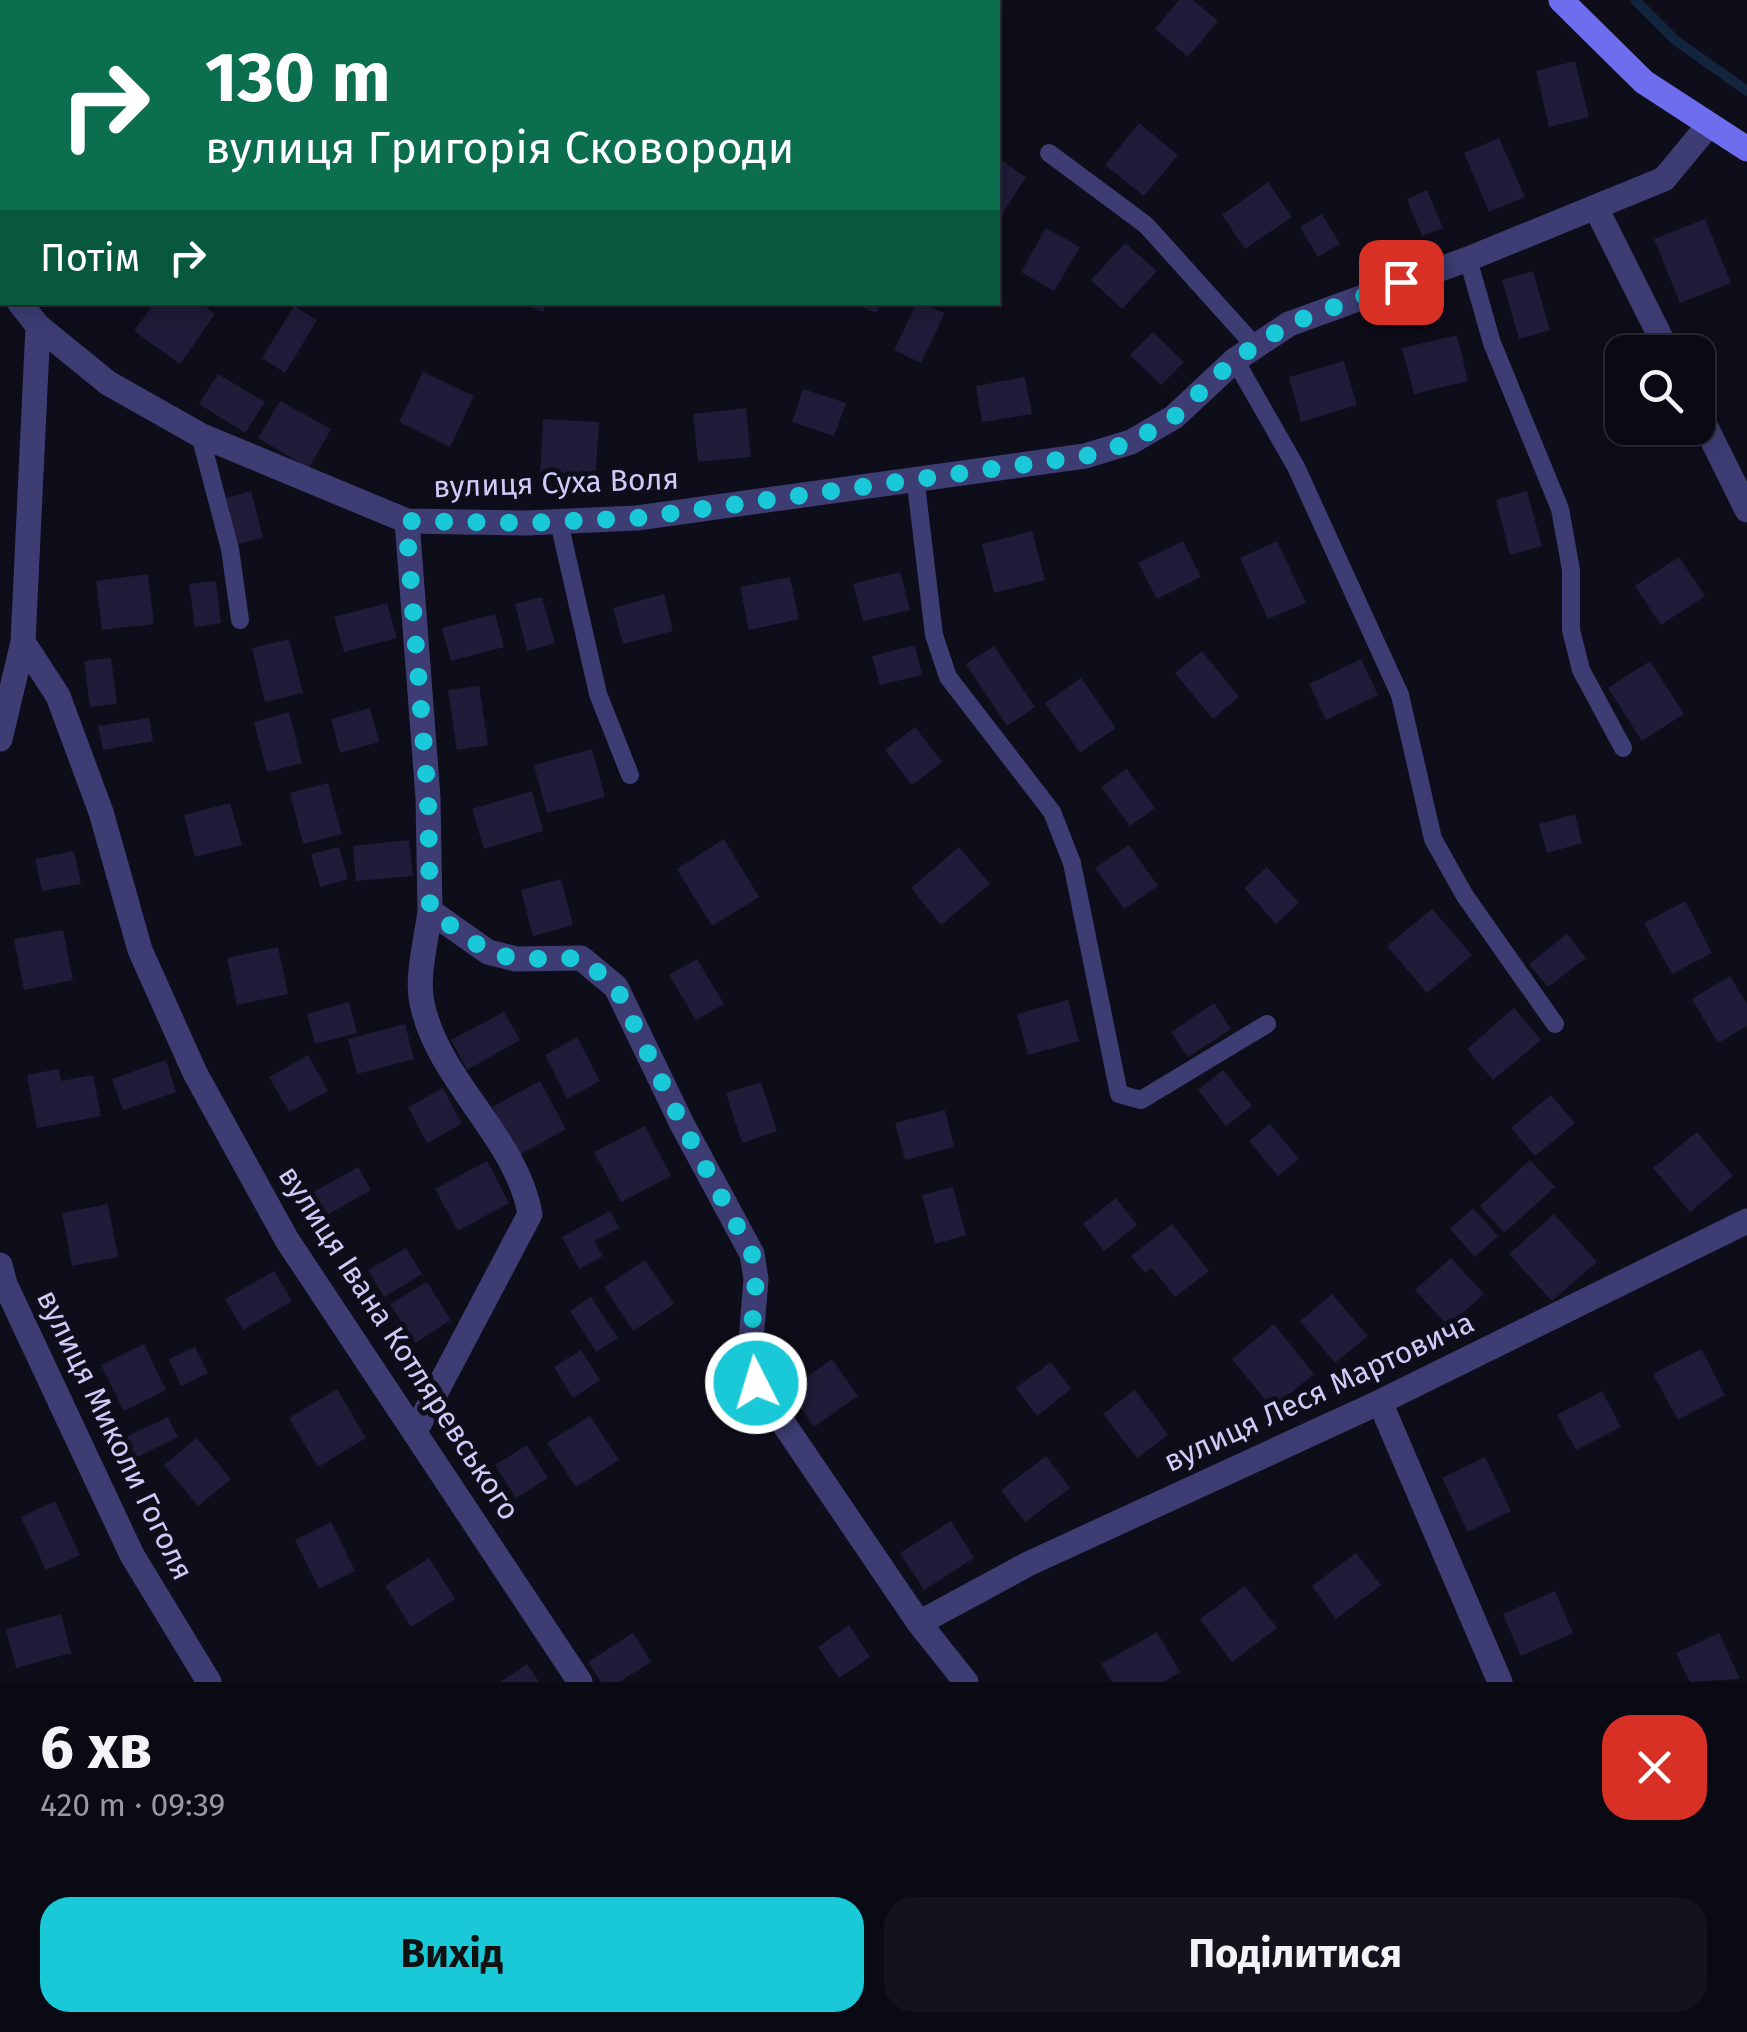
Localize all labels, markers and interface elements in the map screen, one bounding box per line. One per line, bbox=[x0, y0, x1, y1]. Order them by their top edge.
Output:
text: 130 m bbox=[205, 36, 391, 120]
icon: right bbox=[40, 40, 170, 170]
text: вулиця Григорія Сковороди bbox=[205, 121, 794, 175]
icon: right bbox=[160, 230, 215, 285]
text: Потім bbox=[40, 235, 140, 281]
pin bbox=[1359, 240, 1444, 325]
icon: arrive bbox=[1374, 255, 1429, 310]
map controls bbox=[1605, 335, 1715, 445]
button: search bbox=[1605, 335, 1715, 445]
street label: вулиця Суха Воля bbox=[432, 461, 680, 505]
street label: вулиця Івана Котляревського bbox=[271, 1159, 527, 1527]
street label: вулиця Миколи Гоголя bbox=[29, 1284, 201, 1586]
street label: вулиця Леся Мартовича bbox=[1158, 1304, 1480, 1480]
position arrow bbox=[704, 1331, 808, 1435]
text: 6 хв bbox=[40, 1712, 152, 1784]
button: close bbox=[1602, 1715, 1707, 1820]
text: 420 m · 09:39 bbox=[40, 1786, 225, 1824]
button: Вихід bbox=[40, 1897, 864, 2012]
button: Поділитися bbox=[884, 1897, 1707, 2012]

